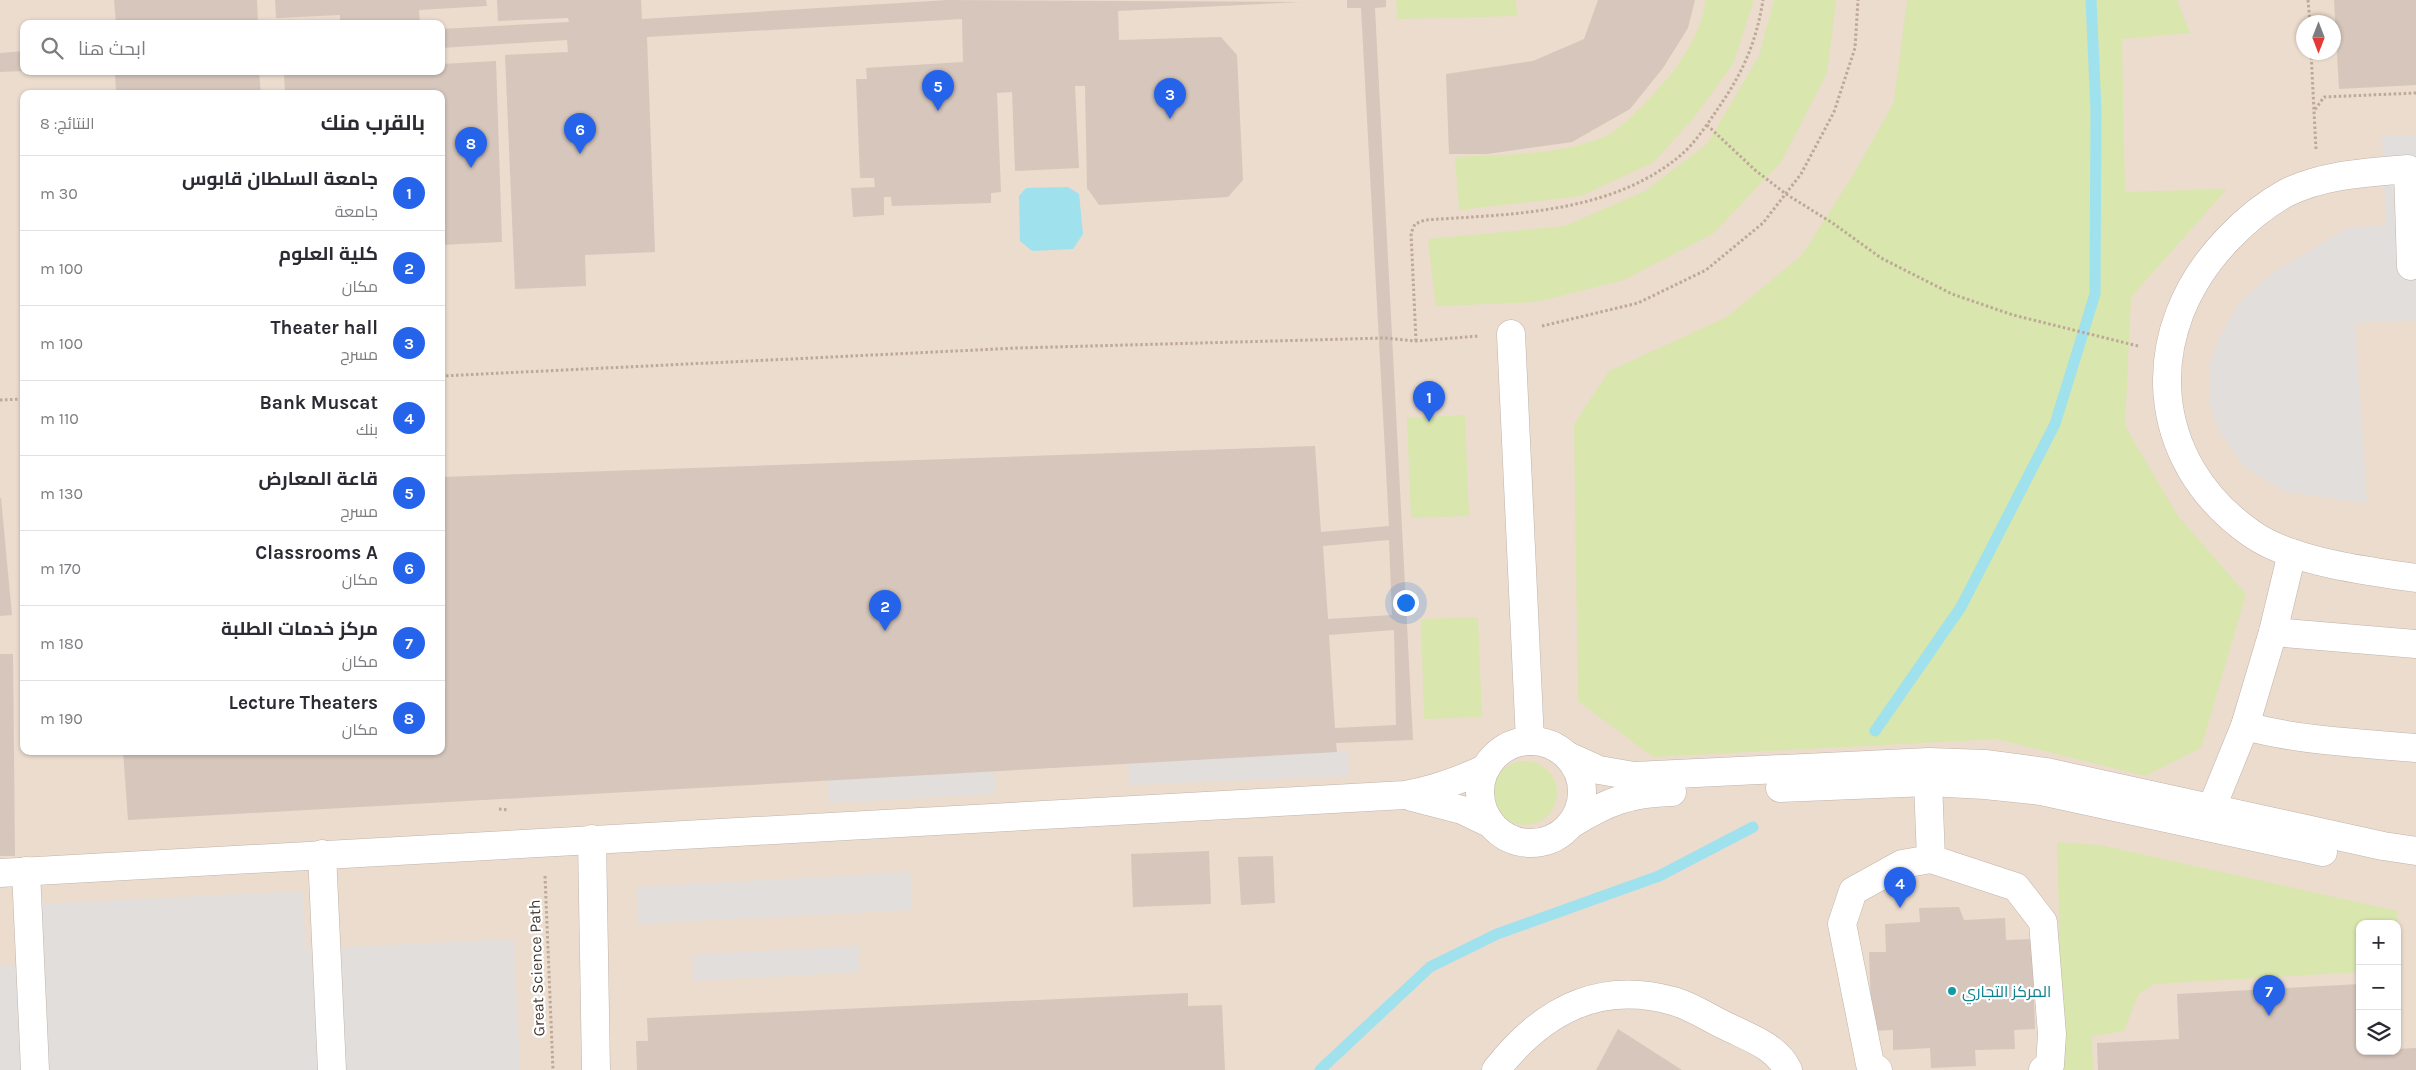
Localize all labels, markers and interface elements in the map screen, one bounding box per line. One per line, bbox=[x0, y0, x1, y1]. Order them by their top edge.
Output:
north arrow bbox=[2296, 15, 2341, 60]
search box bbox=[20, 20, 445, 75]
icon: search bbox=[38, 34, 66, 62]
text: ابحث هنا bbox=[78, 38, 146, 60]
pin: 5 bbox=[922, 70, 954, 111]
pin: 3 bbox=[1154, 78, 1186, 119]
text: بالقرب منك bbox=[321, 111, 425, 135]
pin: 6 bbox=[564, 113, 596, 154]
text: النتائج: 8 bbox=[40, 114, 94, 133]
pin: 8 bbox=[455, 127, 487, 168]
text: جامعة السلطان قابوس bbox=[182, 168, 378, 190]
text: 30 m bbox=[40, 184, 78, 203]
text: 1 bbox=[406, 184, 412, 203]
text: جامعة bbox=[335, 202, 378, 221]
text: كلية العلوم bbox=[279, 243, 378, 265]
text: 100 m bbox=[40, 259, 83, 278]
text: 2 bbox=[404, 259, 414, 278]
text: مكان bbox=[342, 277, 378, 296]
text: Theater hall bbox=[271, 317, 378, 339]
text: 100 m bbox=[40, 334, 83, 353]
text: 3 bbox=[404, 334, 414, 353]
text: مسرح bbox=[340, 345, 378, 364]
pin: 1 bbox=[1413, 381, 1445, 422]
text: Bank Muscat bbox=[259, 392, 378, 414]
text: 110 m bbox=[40, 409, 79, 428]
text: 4 bbox=[404, 409, 414, 428]
text: بنك bbox=[356, 420, 378, 439]
text: قاعة المعارض bbox=[259, 468, 378, 490]
text: 130 m bbox=[40, 484, 83, 503]
text: 5 bbox=[404, 484, 414, 503]
text: مسرح bbox=[340, 502, 378, 521]
text: Classrooms A bbox=[255, 542, 378, 564]
text: 170 m bbox=[40, 559, 81, 578]
text: 6 bbox=[404, 559, 414, 578]
text: مكان bbox=[342, 570, 378, 589]
pin: 2 bbox=[869, 590, 901, 631]
your location bbox=[1393, 590, 1419, 616]
text: مركز خدمات الطلبة bbox=[221, 618, 378, 640]
text: 180 m bbox=[40, 634, 83, 653]
text: 7 bbox=[405, 634, 413, 653]
text: مكان bbox=[342, 652, 378, 671]
text: Lecture Theaters bbox=[229, 692, 378, 714]
text: 190 m bbox=[40, 709, 83, 728]
text: 8 bbox=[404, 709, 414, 728]
text: مكان bbox=[342, 720, 378, 739]
pin: 4 bbox=[1884, 867, 1916, 908]
street label: Great Science Path bbox=[525, 899, 548, 1037]
map controls bbox=[2356, 920, 2401, 1055]
button: + bbox=[2356, 920, 2401, 965]
button: − bbox=[2356, 965, 2401, 1010]
pin: 7 bbox=[2253, 975, 2285, 1016]
place label: المركز التجاري bbox=[1962, 982, 2051, 1005]
marker: المركز التجاري bbox=[1946, 985, 1958, 997]
button: layers bbox=[2356, 1010, 2401, 1055]

